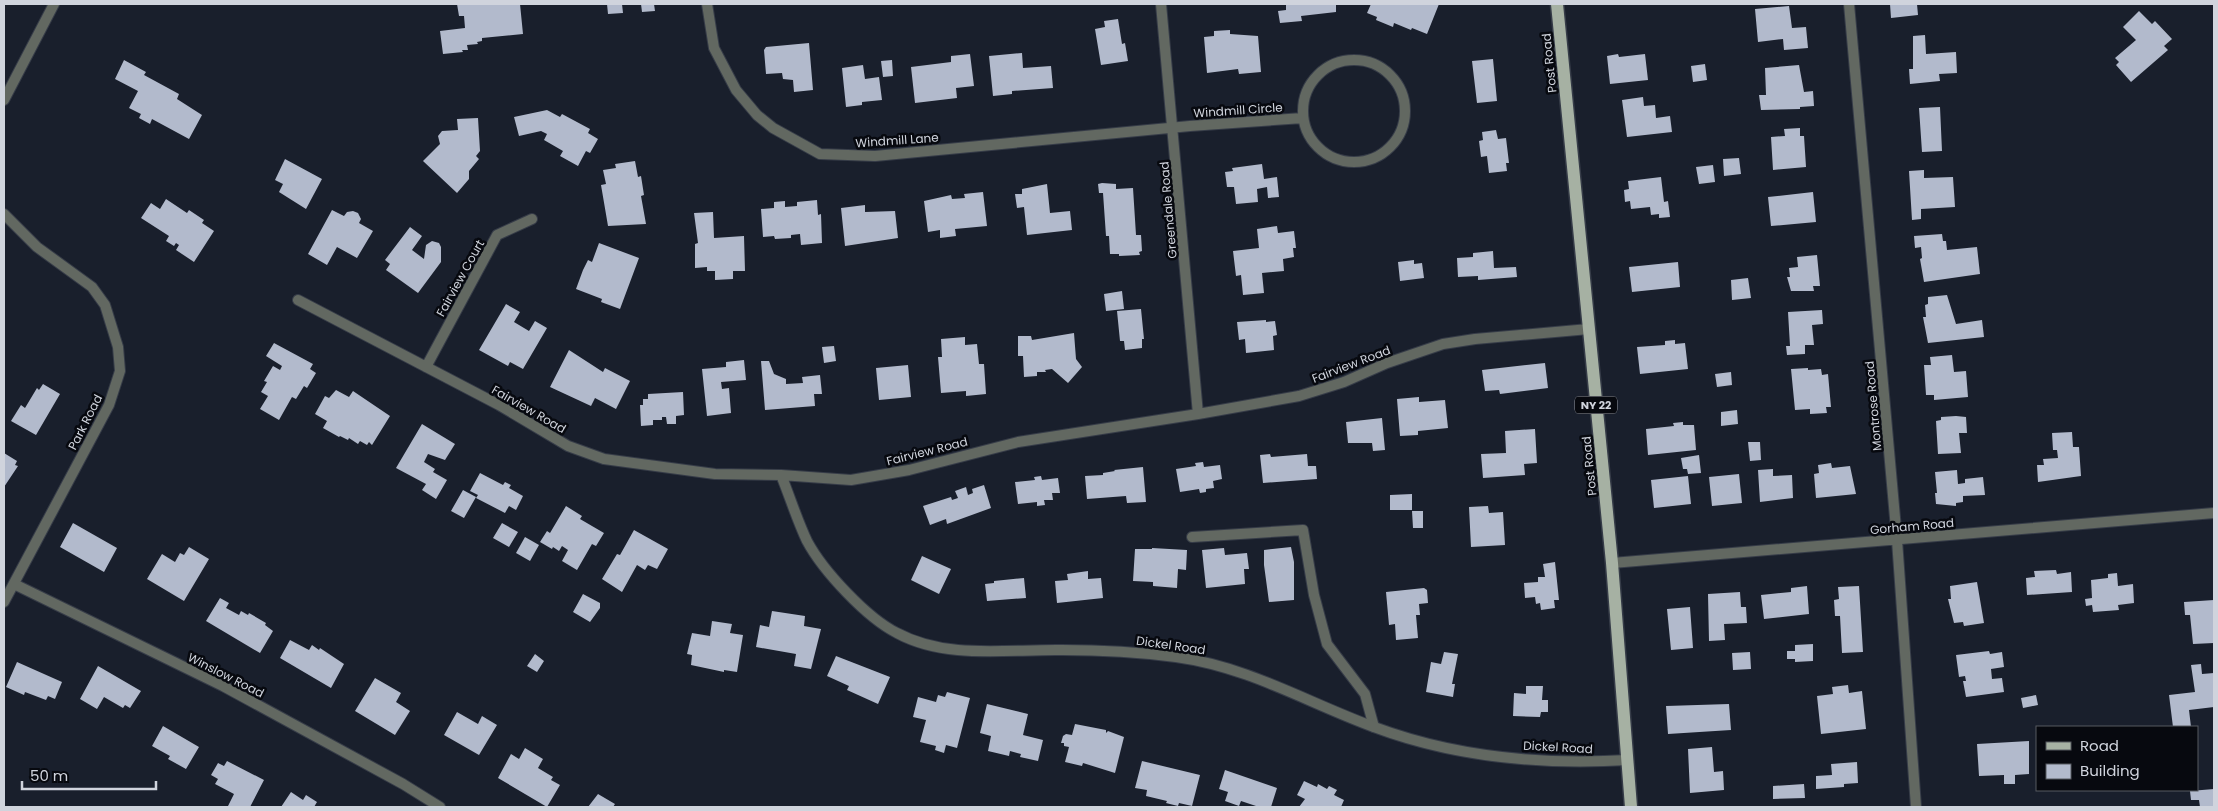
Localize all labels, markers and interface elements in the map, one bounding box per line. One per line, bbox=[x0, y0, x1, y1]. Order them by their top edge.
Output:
street label: Post Road bbox=[1537, 32, 1561, 94]
street label: Windmill Circle bbox=[1193, 98, 1283, 122]
street label: Windmill Lane bbox=[855, 129, 939, 151]
street label: Greendale Road bbox=[1155, 161, 1181, 259]
street label: Fairview Court bbox=[432, 237, 488, 319]
street label: Fairview Road bbox=[1309, 341, 1393, 387]
street label: Montrose Road bbox=[1861, 360, 1885, 452]
street label: Fairview Road bbox=[489, 381, 569, 437]
street label: Park Road bbox=[64, 391, 106, 453]
road number: NY 22 bbox=[1575, 396, 1617, 414]
street label: Fairview Road bbox=[885, 433, 969, 469]
street label: Post Road bbox=[1577, 435, 1601, 497]
street label: Gorham Road bbox=[1869, 514, 1955, 538]
street label: Dickel Road bbox=[1135, 632, 1207, 658]
street label: Winslow Road bbox=[185, 648, 267, 702]
legend bbox=[2036, 726, 2198, 791]
text: Road bbox=[2080, 735, 2119, 756]
street label: Dickel Road bbox=[1523, 737, 1593, 757]
scale bar bbox=[22, 758, 156, 790]
text: Building bbox=[2080, 760, 2140, 781]
text: 50 m bbox=[30, 765, 68, 786]

